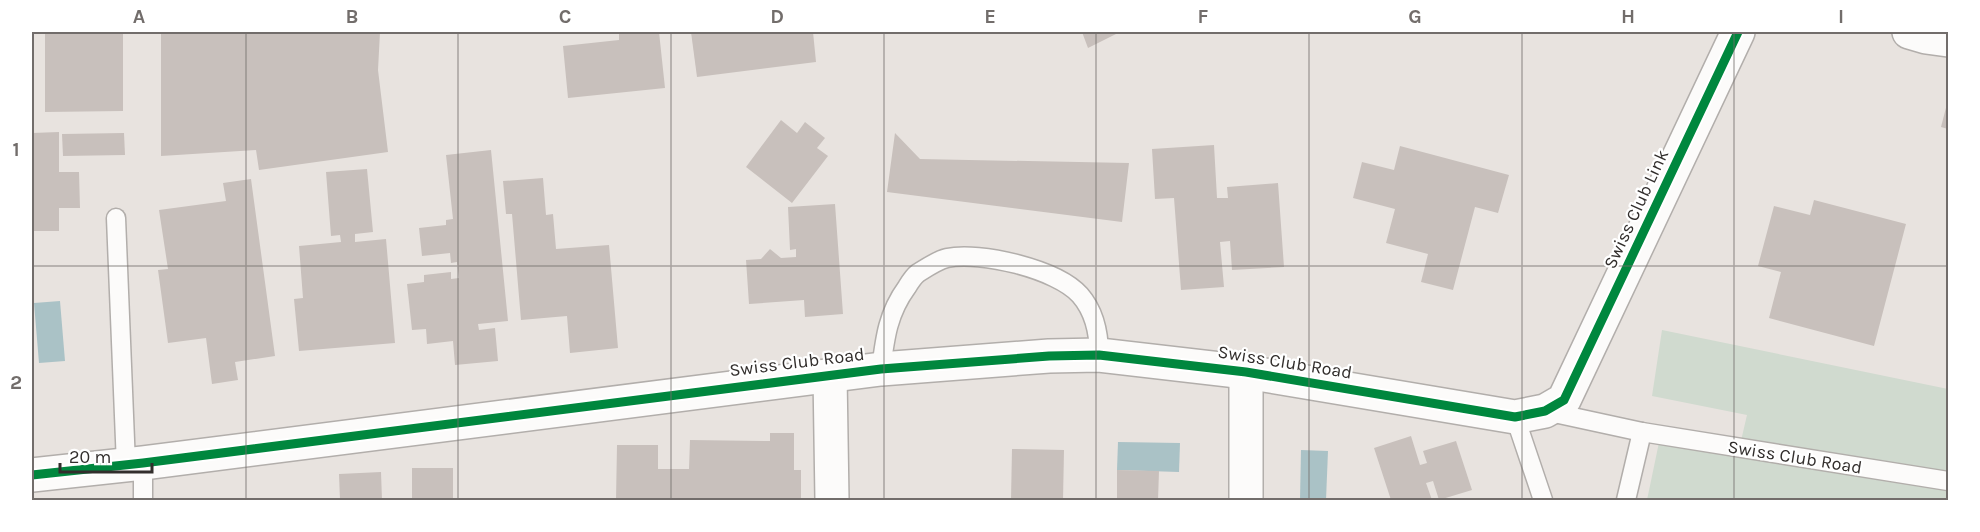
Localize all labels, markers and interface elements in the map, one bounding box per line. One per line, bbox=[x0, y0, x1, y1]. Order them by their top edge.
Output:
text: A bbox=[133, 5, 146, 28]
text: B bbox=[346, 5, 358, 28]
text: C bbox=[559, 5, 571, 28]
text: D bbox=[770, 5, 784, 28]
text: E bbox=[984, 5, 996, 28]
text: F bbox=[1198, 5, 1209, 28]
text: G bbox=[1408, 5, 1422, 28]
text: H bbox=[1621, 5, 1635, 28]
text: I bbox=[1838, 5, 1844, 28]
text: 1 bbox=[12, 138, 20, 161]
street label: Swiss Club Link bbox=[1599, 146, 1673, 272]
street label: Swiss Club Road bbox=[1216, 341, 1354, 383]
street label: Swiss Club Road bbox=[728, 343, 866, 381]
text: 2 bbox=[10, 371, 22, 394]
scale bar bbox=[60, 436, 152, 474]
street label: Swiss Club Road bbox=[1726, 436, 1864, 478]
text: 20 m bbox=[69, 446, 111, 468]

